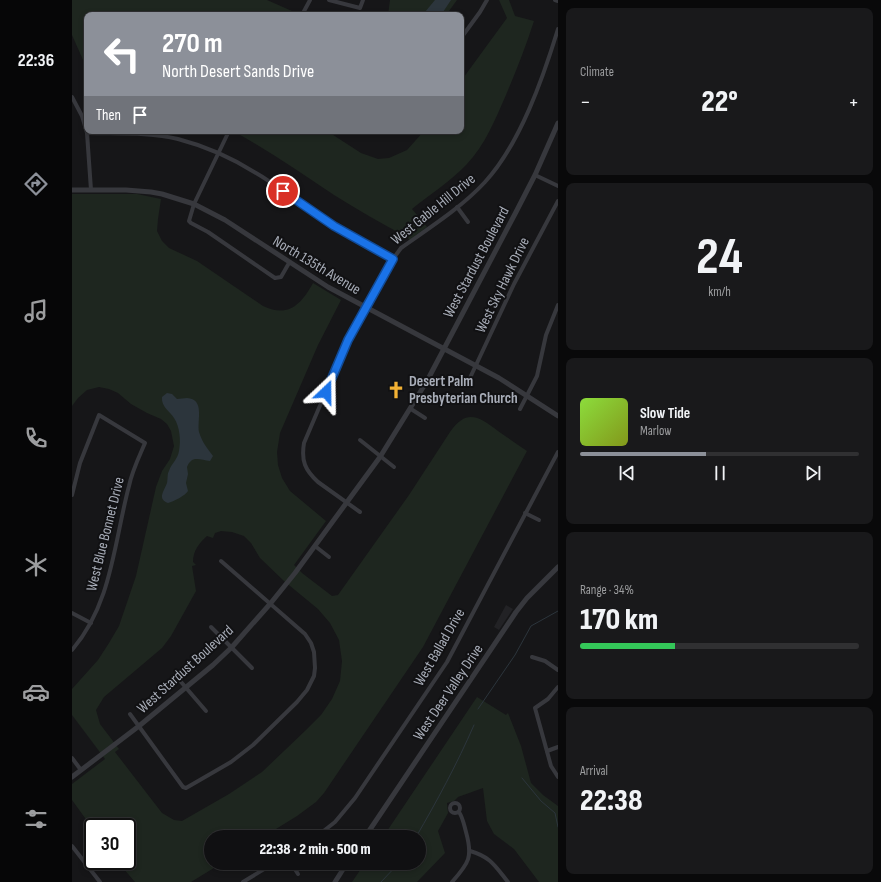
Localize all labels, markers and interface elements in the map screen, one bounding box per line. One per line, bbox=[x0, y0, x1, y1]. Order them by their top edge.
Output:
text: 270 m bbox=[162, 27, 223, 60]
icon: left bbox=[96, 28, 148, 80]
text: 22:36 bbox=[18, 50, 54, 71]
text: North Desert Sands Drive bbox=[162, 61, 314, 82]
text: Climate bbox=[580, 64, 614, 80]
text: 22° bbox=[701, 84, 738, 120]
text: − bbox=[580, 89, 591, 116]
text: + bbox=[848, 89, 859, 116]
icon: arrive bbox=[129, 104, 151, 126]
text: Then bbox=[96, 106, 121, 125]
icon: directions bbox=[22, 170, 50, 198]
street label: West Gable Hill Drive bbox=[387, 170, 479, 249]
pin bbox=[266, 174, 300, 208]
icon: arrive bbox=[272, 180, 294, 202]
street label: West Stardust Boulevard bbox=[439, 203, 514, 321]
text: 24 bbox=[696, 226, 743, 289]
street label: North 135th Avenue bbox=[269, 232, 364, 299]
street label: West Sky Hawk Drive bbox=[471, 234, 534, 336]
text: km/h bbox=[708, 284, 731, 300]
icon: music bbox=[22, 297, 50, 325]
position arrow bbox=[305, 371, 347, 413]
place label: Desert Palm Presbyterian Church bbox=[409, 372, 518, 408]
church icon: Desert Palm Presbyterian Church bbox=[386, 380, 406, 400]
text: Slow Tide bbox=[640, 404, 690, 423]
text: Marlow bbox=[640, 423, 672, 439]
icon: phone bbox=[22, 424, 50, 452]
icon: previous bbox=[616, 462, 638, 484]
icon: pause bbox=[709, 462, 731, 484]
icon: next bbox=[802, 462, 824, 484]
street label: West Blue Bonnet Drive bbox=[82, 475, 129, 593]
icon: climate bbox=[22, 551, 50, 579]
text: Range · 34% bbox=[580, 582, 634, 598]
text: 170 km bbox=[580, 602, 658, 638]
street label: West Ballad Drive bbox=[410, 605, 469, 689]
street label: West Stardust Boulevard bbox=[133, 621, 237, 718]
street label: West Deer Valley Drive bbox=[409, 641, 488, 744]
icon: car bbox=[22, 678, 50, 706]
text: Arrival bbox=[580, 763, 608, 779]
text: 22:38 bbox=[580, 783, 643, 819]
icon: filters bbox=[22, 805, 50, 833]
speed limit sign: 30 bbox=[84, 818, 136, 870]
text: 22:38 · 2 min · 500 m bbox=[259, 840, 371, 859]

